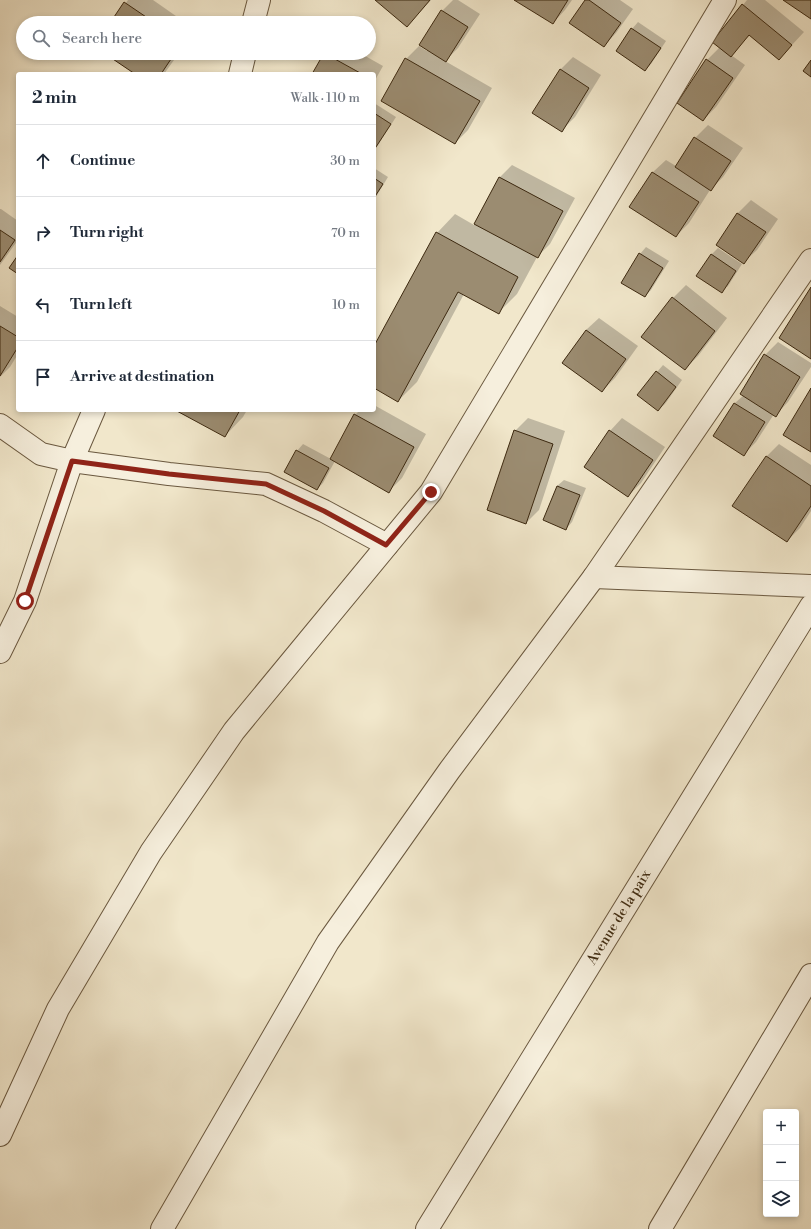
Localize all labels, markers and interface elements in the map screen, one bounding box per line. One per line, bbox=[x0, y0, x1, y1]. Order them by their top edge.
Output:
search box bbox=[16, 16, 376, 60]
icon: search bbox=[30, 27, 52, 49]
text: Search here bbox=[62, 29, 142, 48]
text: 2 min bbox=[32, 87, 77, 109]
text: Walk · 110 m bbox=[290, 90, 360, 106]
icon: ahead bbox=[32, 150, 54, 172]
text: Continue bbox=[70, 151, 135, 170]
text: 30 m bbox=[330, 153, 360, 169]
icon: right bbox=[32, 222, 54, 244]
text: Turn right bbox=[70, 223, 144, 242]
text: 70 m bbox=[331, 225, 360, 241]
icon: left bbox=[32, 294, 54, 316]
text: Turn left bbox=[70, 295, 132, 314]
text: 10 m bbox=[332, 297, 360, 313]
icon: arrive bbox=[32, 366, 54, 388]
text: Arrive at destination bbox=[70, 367, 214, 386]
route end bbox=[422, 483, 440, 501]
route start bbox=[16, 592, 34, 610]
street label: Avenue de la paix bbox=[583, 866, 656, 969]
map controls bbox=[763, 1109, 799, 1217]
button: + bbox=[763, 1109, 799, 1145]
button: − bbox=[763, 1145, 799, 1181]
button: layers bbox=[763, 1181, 799, 1217]

